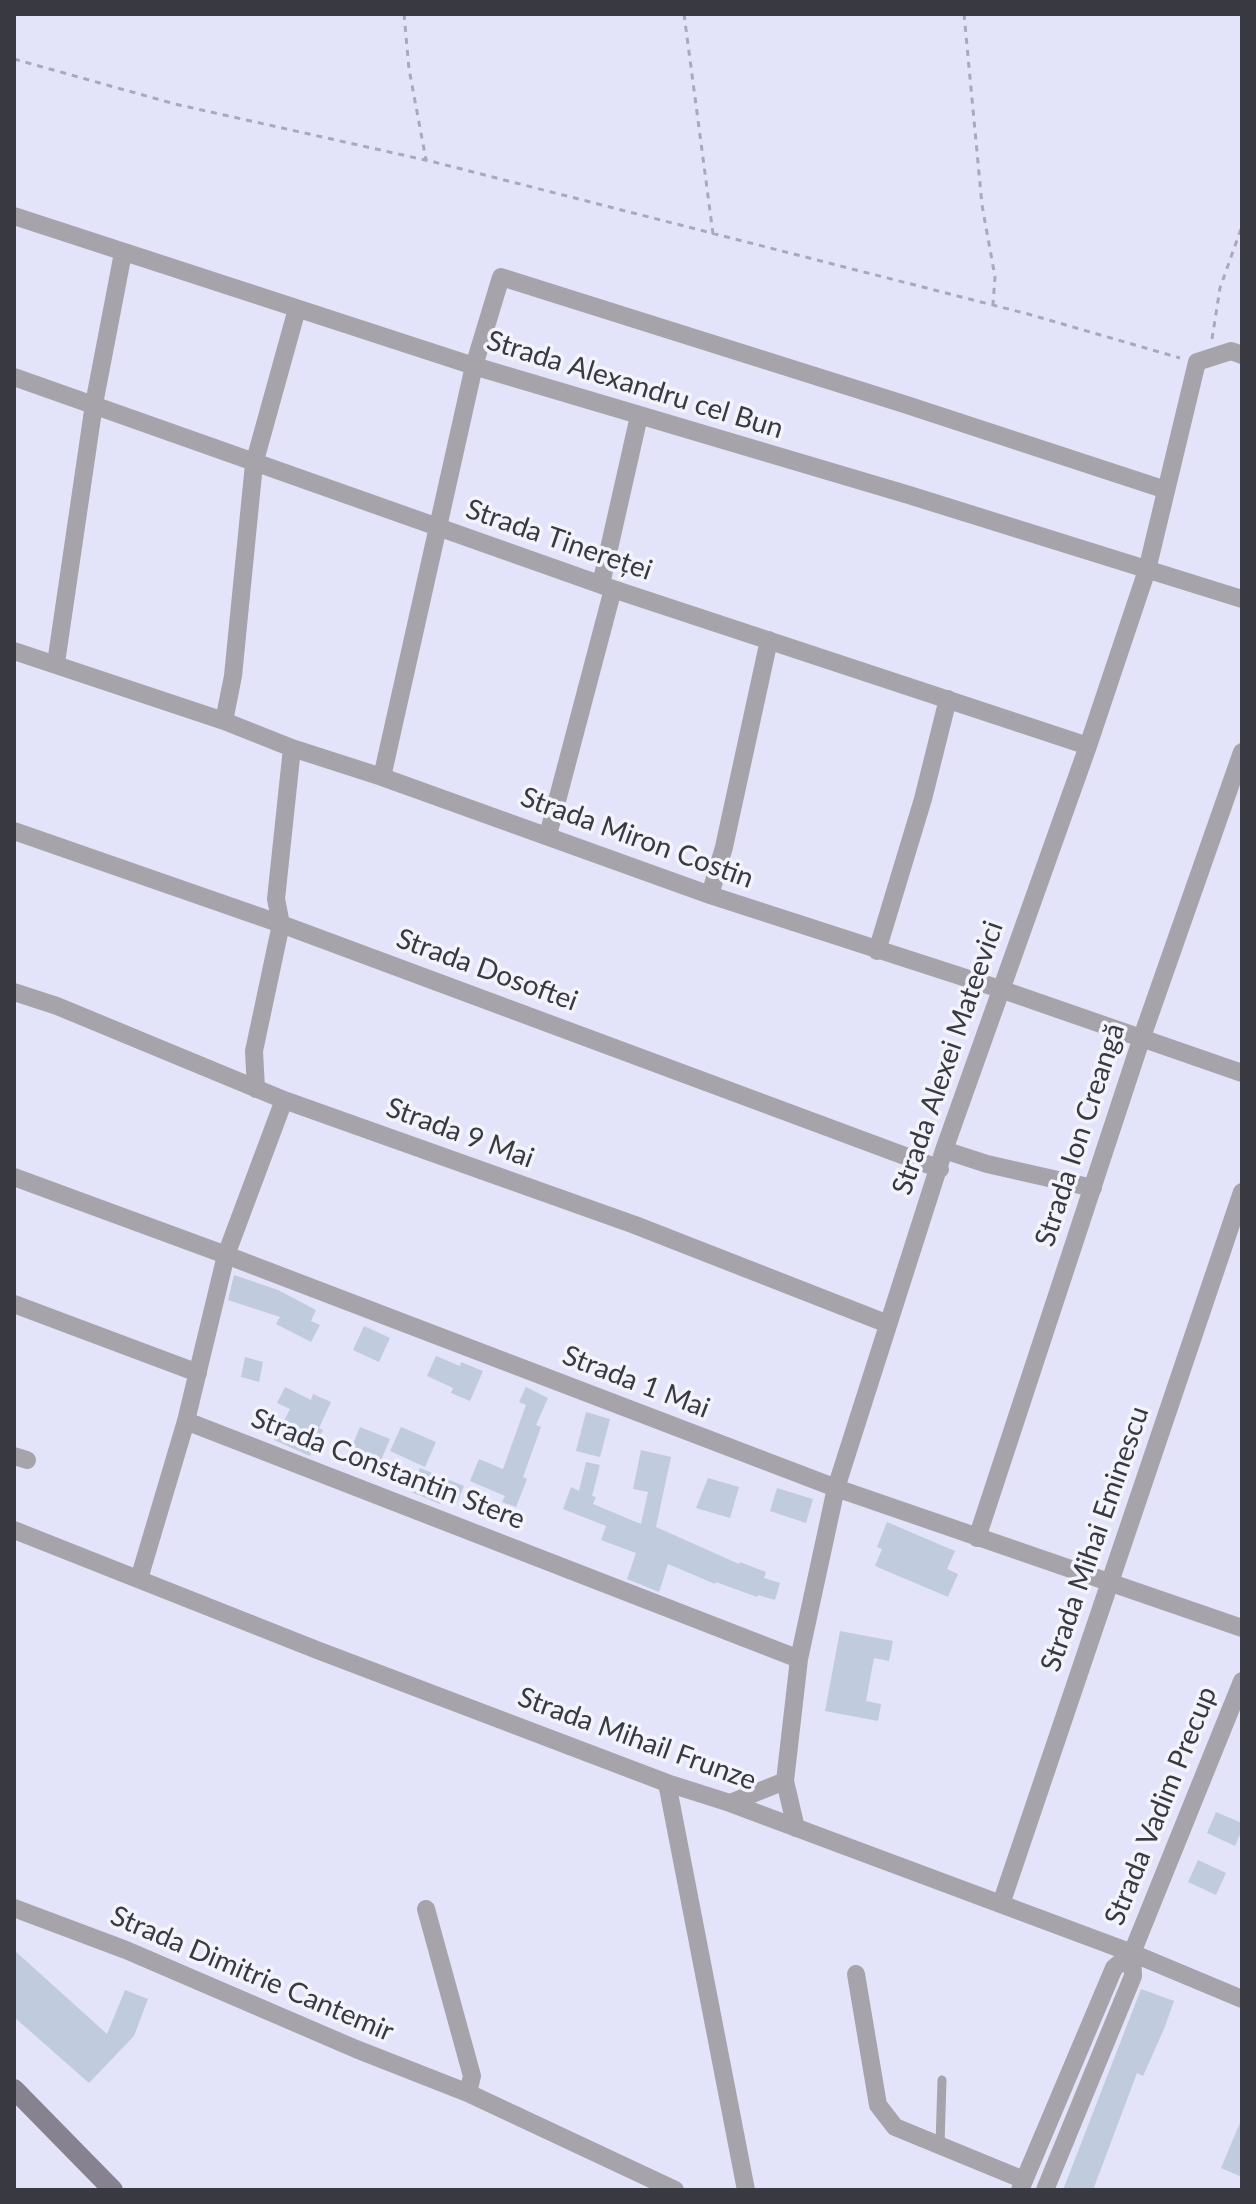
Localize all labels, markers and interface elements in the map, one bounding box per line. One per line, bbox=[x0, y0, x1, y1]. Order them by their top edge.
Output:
street label: Strada Alexandru cel Bun bbox=[483, 324, 787, 446]
street label: Strada Tinereței bbox=[462, 492, 656, 588]
street label: Strada Miron Costin bbox=[516, 780, 758, 896]
street label: Strada Alexei Mateevici bbox=[885, 917, 1011, 1199]
street label: Strada Dosoftei bbox=[392, 922, 582, 1018]
street label: Strada Ion Creangă bbox=[1028, 1019, 1132, 1251]
street label: Strada 9 Mai bbox=[381, 1091, 539, 1175]
street label: Strada 1 Mai bbox=[558, 1339, 714, 1425]
street label: Strada Constantin Stere bbox=[246, 1401, 530, 1537]
street label: Strada Mihai Eminescu bbox=[1034, 1402, 1156, 1676]
street label: Strada Mihail Frunze bbox=[513, 1680, 761, 1798]
street label: Strada Vadim Precup bbox=[1098, 1682, 1224, 1930]
street label: Strada Dimitrie Cantemir bbox=[105, 1899, 399, 2049]

